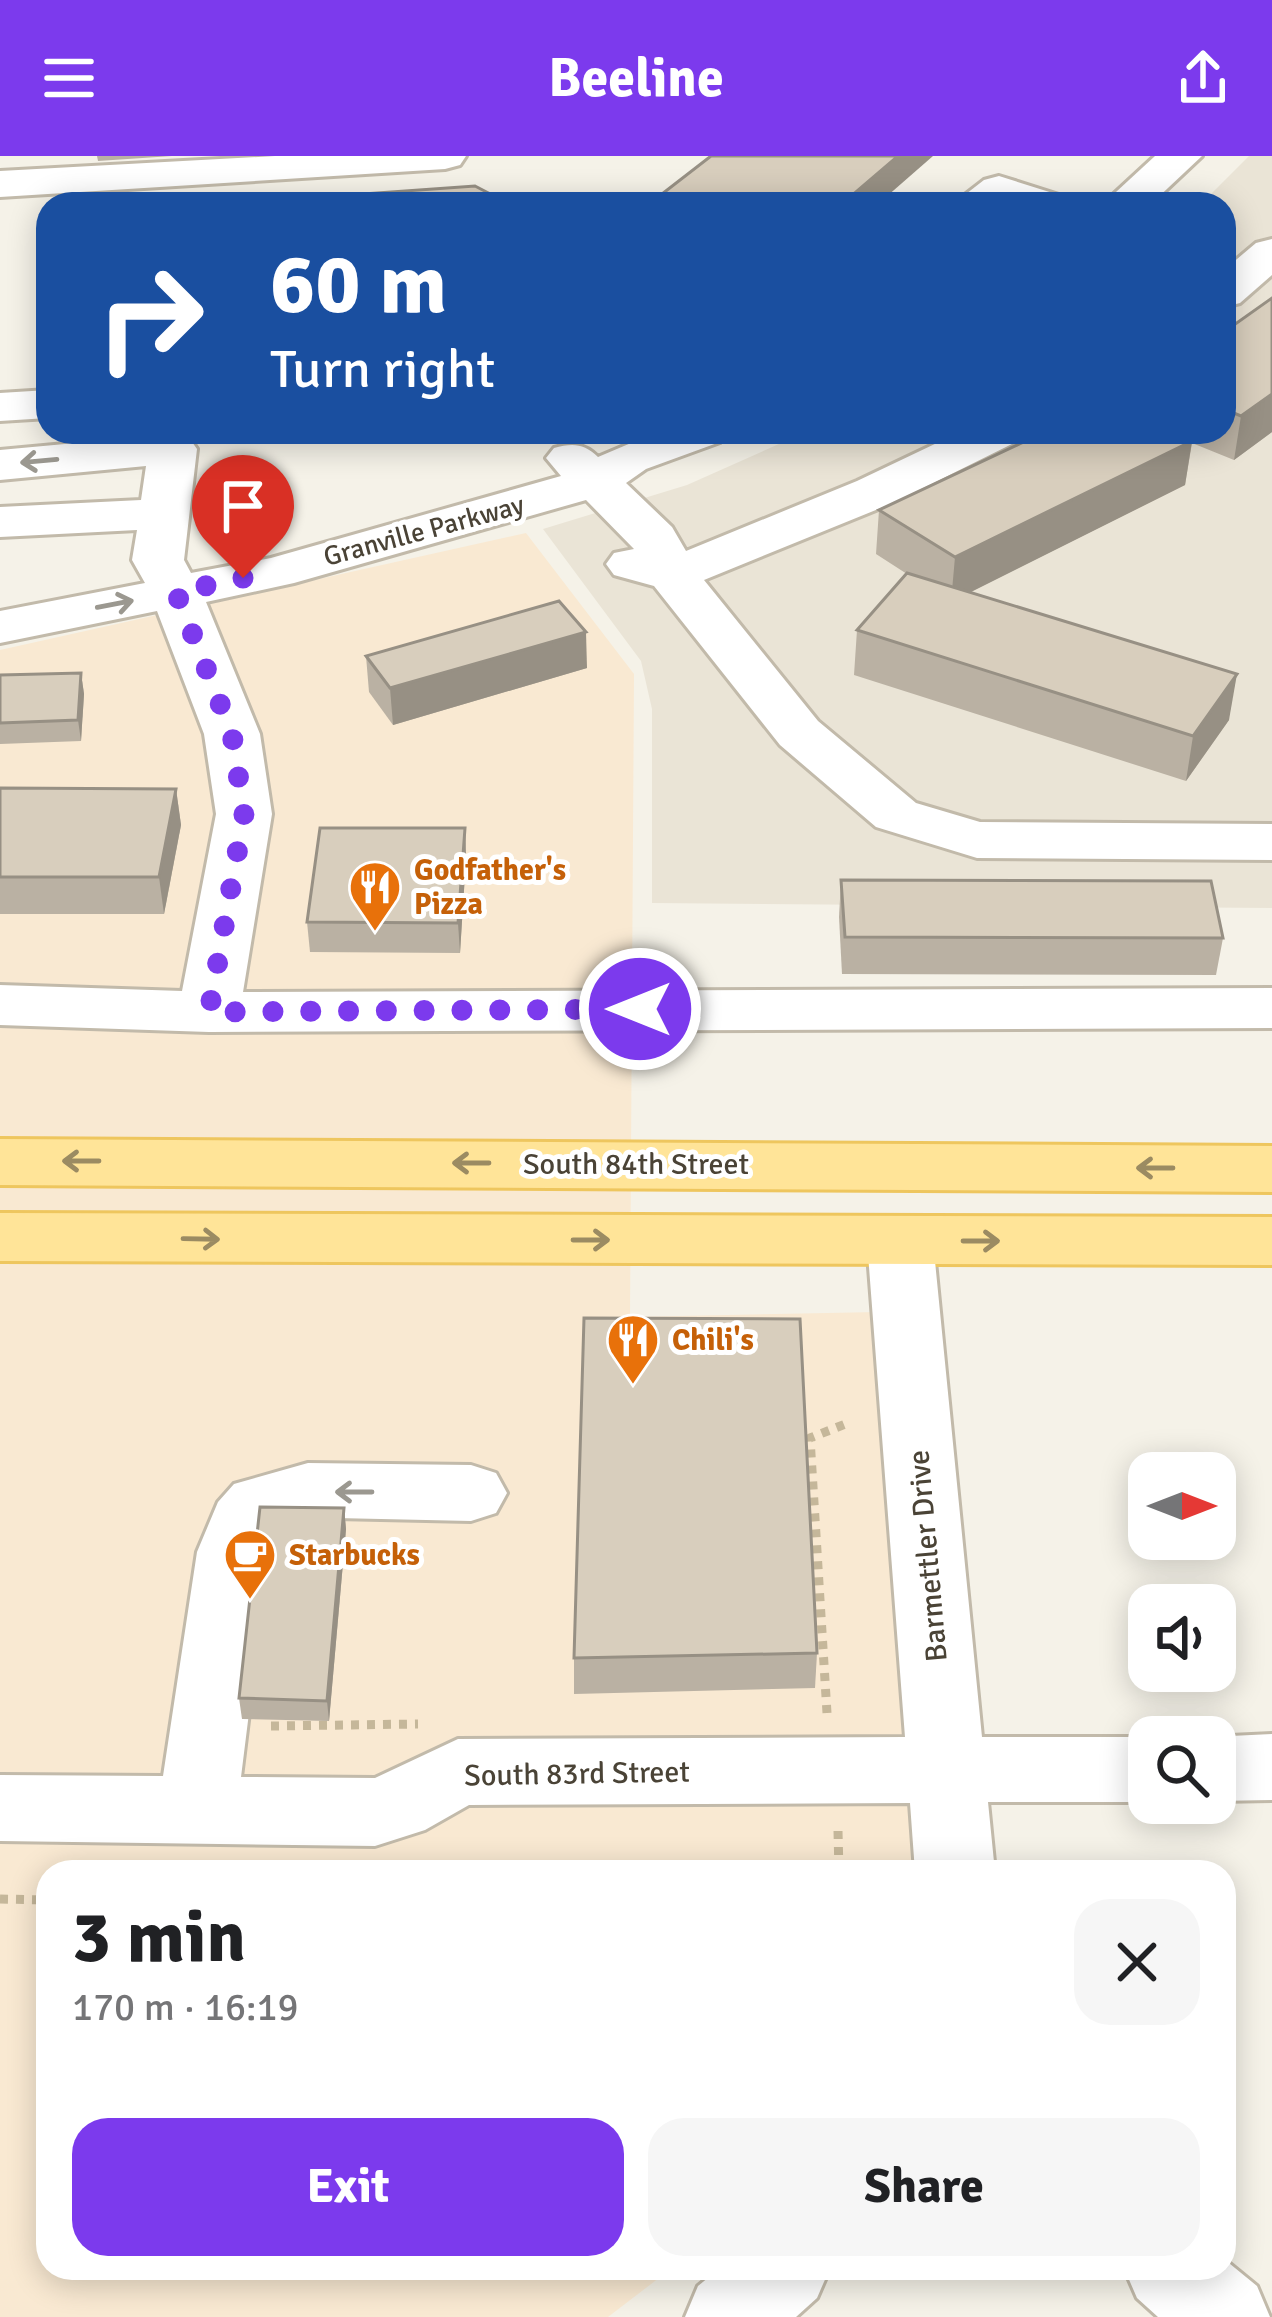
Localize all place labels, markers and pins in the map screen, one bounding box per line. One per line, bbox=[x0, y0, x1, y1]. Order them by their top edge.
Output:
pin bbox=[192, 455, 294, 578]
place label: Godfather's Pizza bbox=[414, 852, 566, 923]
restaurant icon: Godfather's Pizza bbox=[347, 859, 403, 933]
restaurant icon: Chili's bbox=[605, 1312, 661, 1386]
place label: Chili's bbox=[672, 1322, 754, 1359]
cafe icon: Starbucks bbox=[222, 1527, 278, 1601]
place label: Starbucks bbox=[289, 1537, 420, 1574]

